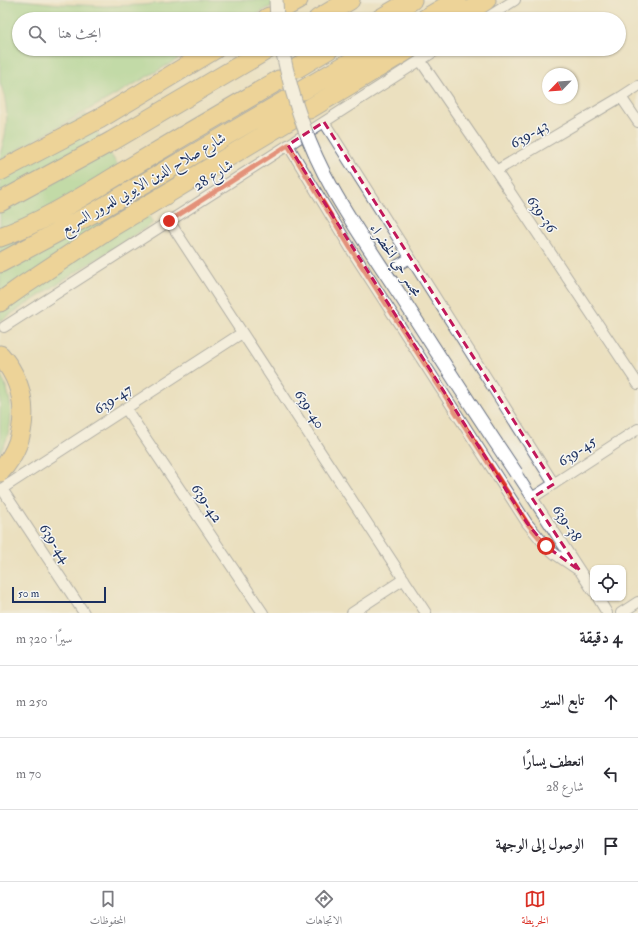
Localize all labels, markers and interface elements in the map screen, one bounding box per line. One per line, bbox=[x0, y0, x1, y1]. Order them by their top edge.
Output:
search box bbox=[12, 12, 626, 56]
icon: search bbox=[26, 23, 48, 45]
text: ابحث هنا bbox=[58, 24, 101, 43]
north arrow bbox=[542, 68, 578, 104]
street label: 639-43 bbox=[507, 116, 552, 153]
street label: شارع صلاح الدين الايوبي للمرور السريع bbox=[57, 128, 231, 242]
street label: شارع 28 bbox=[190, 156, 238, 198]
street label: 639-36 bbox=[522, 192, 562, 238]
route end bbox=[160, 212, 178, 230]
street label: مجسر حي الخضراء bbox=[363, 220, 426, 302]
street label: 639-47 bbox=[90, 380, 136, 419]
street label: 639-40 bbox=[290, 386, 329, 433]
street label: 639-45 bbox=[554, 432, 600, 471]
street label: 639-42 bbox=[187, 480, 227, 527]
street label: 639-38 bbox=[548, 501, 585, 545]
street label: 639-44 bbox=[35, 520, 75, 567]
route start bbox=[537, 537, 555, 555]
map controls bbox=[590, 565, 626, 601]
button: locate bbox=[590, 565, 626, 601]
scale bar bbox=[12, 585, 106, 604]
text: 50 m bbox=[18, 587, 39, 600]
text: 4 دقيقة bbox=[580, 627, 622, 648]
text: سيرًا · 320 m bbox=[16, 631, 72, 647]
text: تابع السير bbox=[542, 691, 584, 710]
icon: ahead bbox=[600, 691, 622, 713]
text: 250 m bbox=[16, 694, 48, 710]
text: انعطف يسارًا bbox=[523, 752, 584, 771]
icon: left bbox=[600, 763, 622, 785]
text: 70 m bbox=[16, 766, 41, 782]
text: شارع 28 bbox=[546, 779, 584, 795]
text: الوصول إلى الوجهة bbox=[496, 835, 584, 854]
icon: arrive bbox=[600, 835, 622, 857]
tab: المحفوظات bbox=[90, 888, 126, 931]
tab: الاتجاهات bbox=[305, 888, 342, 931]
tab: الخريطة bbox=[522, 888, 548, 931]

